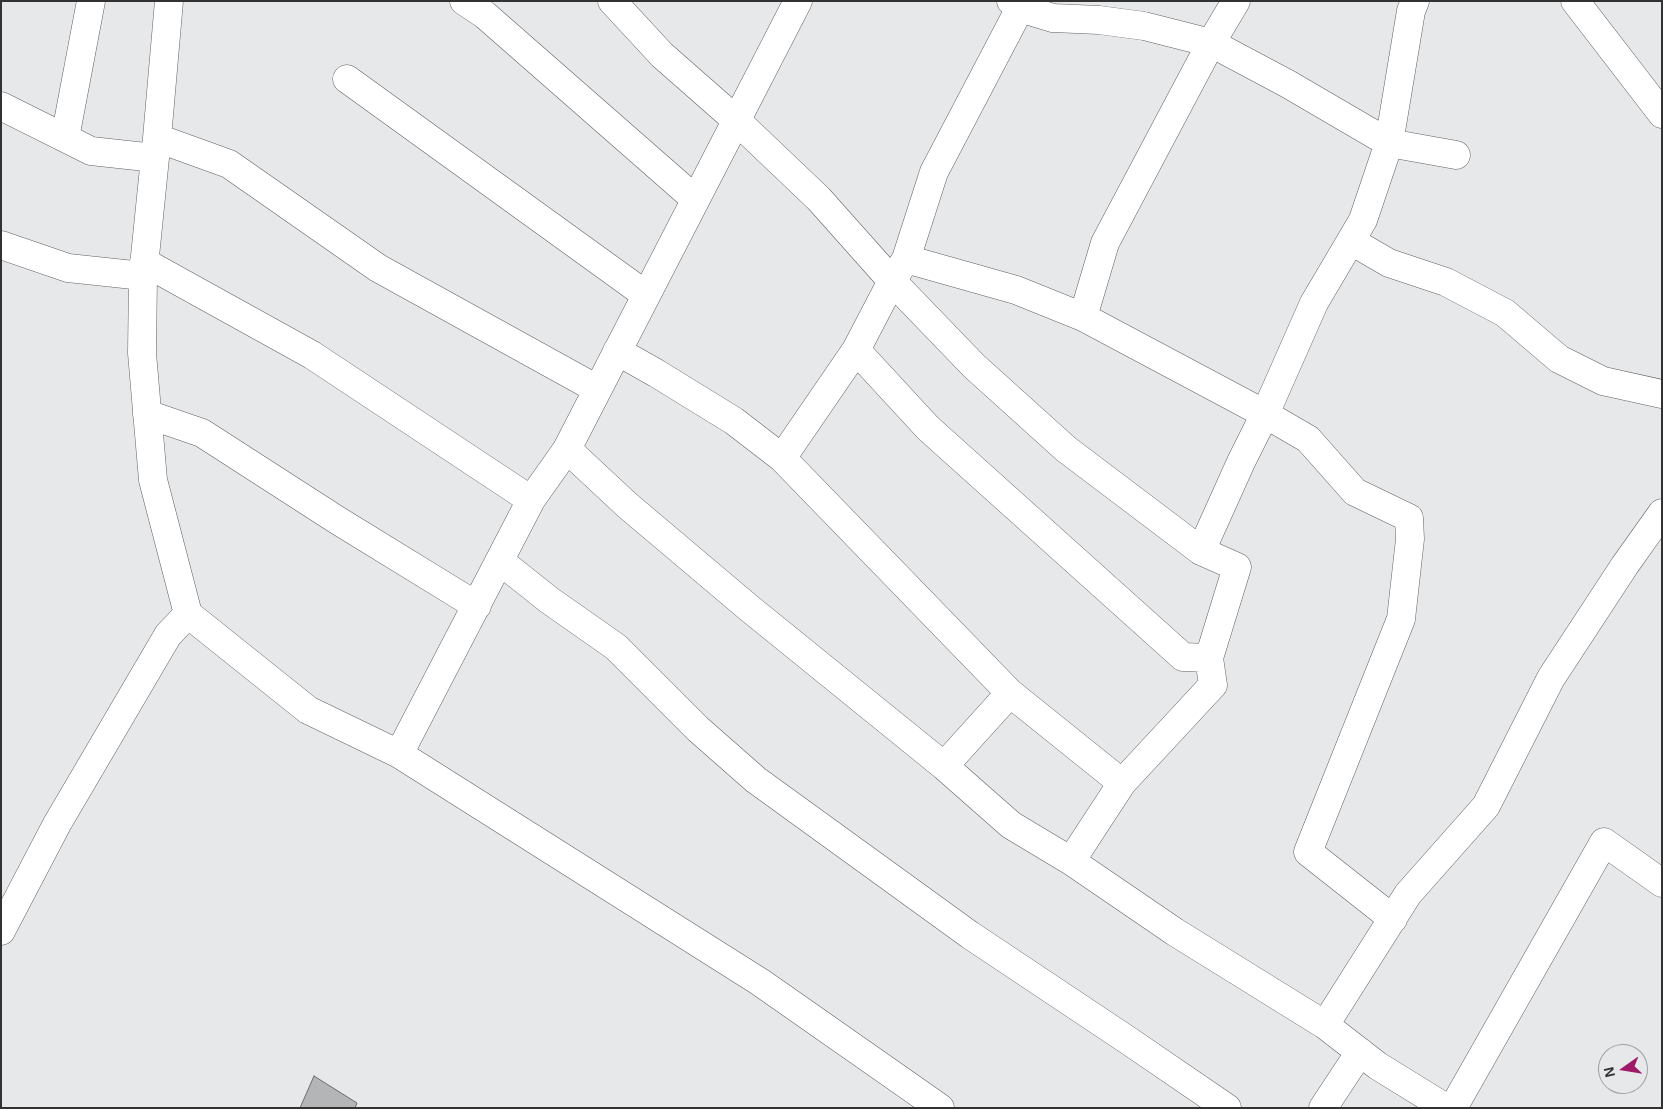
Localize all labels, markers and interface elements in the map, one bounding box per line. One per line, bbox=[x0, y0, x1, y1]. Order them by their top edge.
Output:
north arrow bbox=[1598, 1044, 1648, 1094]
text: N bbox=[1600, 1065, 1618, 1079]

